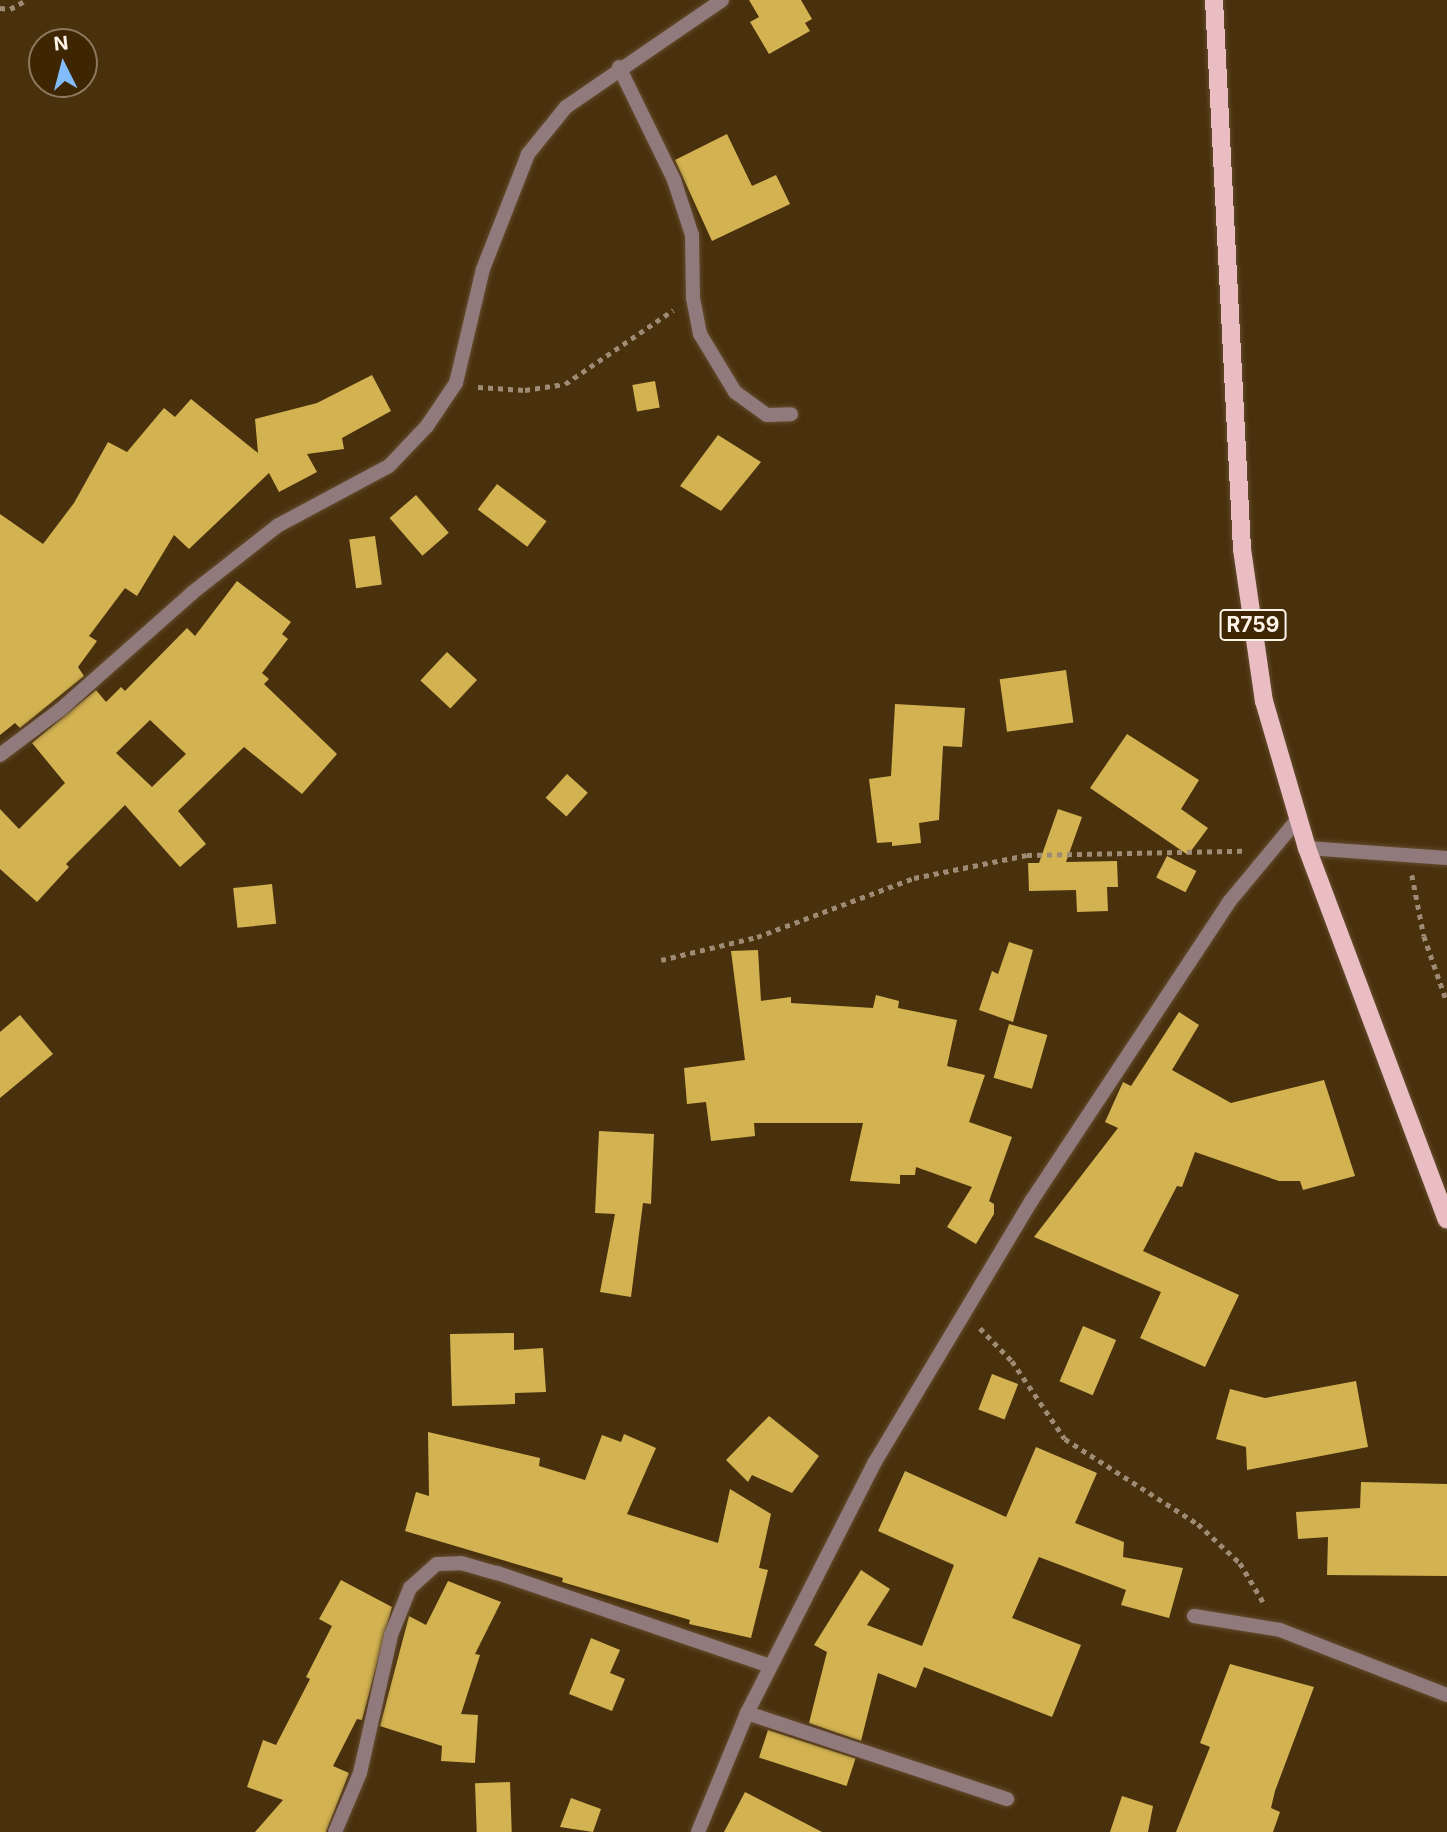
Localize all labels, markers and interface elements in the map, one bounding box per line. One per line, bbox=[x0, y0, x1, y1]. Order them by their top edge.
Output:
north arrow bbox=[28, 28, 98, 98]
text: N bbox=[53, 31, 69, 56]
road number: R759 bbox=[1218, 608, 1288, 642]

